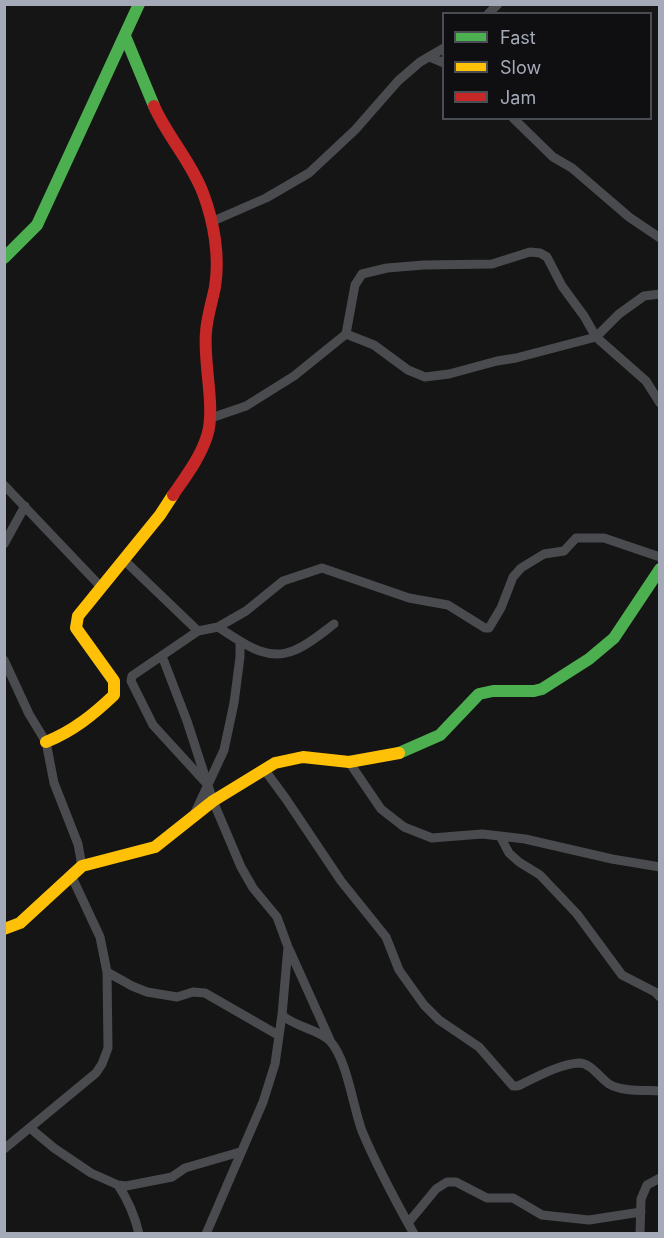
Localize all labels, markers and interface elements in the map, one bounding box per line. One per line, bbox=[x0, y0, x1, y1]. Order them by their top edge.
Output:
legend bbox=[442, 12, 652, 120]
text: Fast bbox=[500, 27, 536, 48]
text: Slow bbox=[500, 57, 541, 78]
text: Jam bbox=[500, 87, 536, 108]

